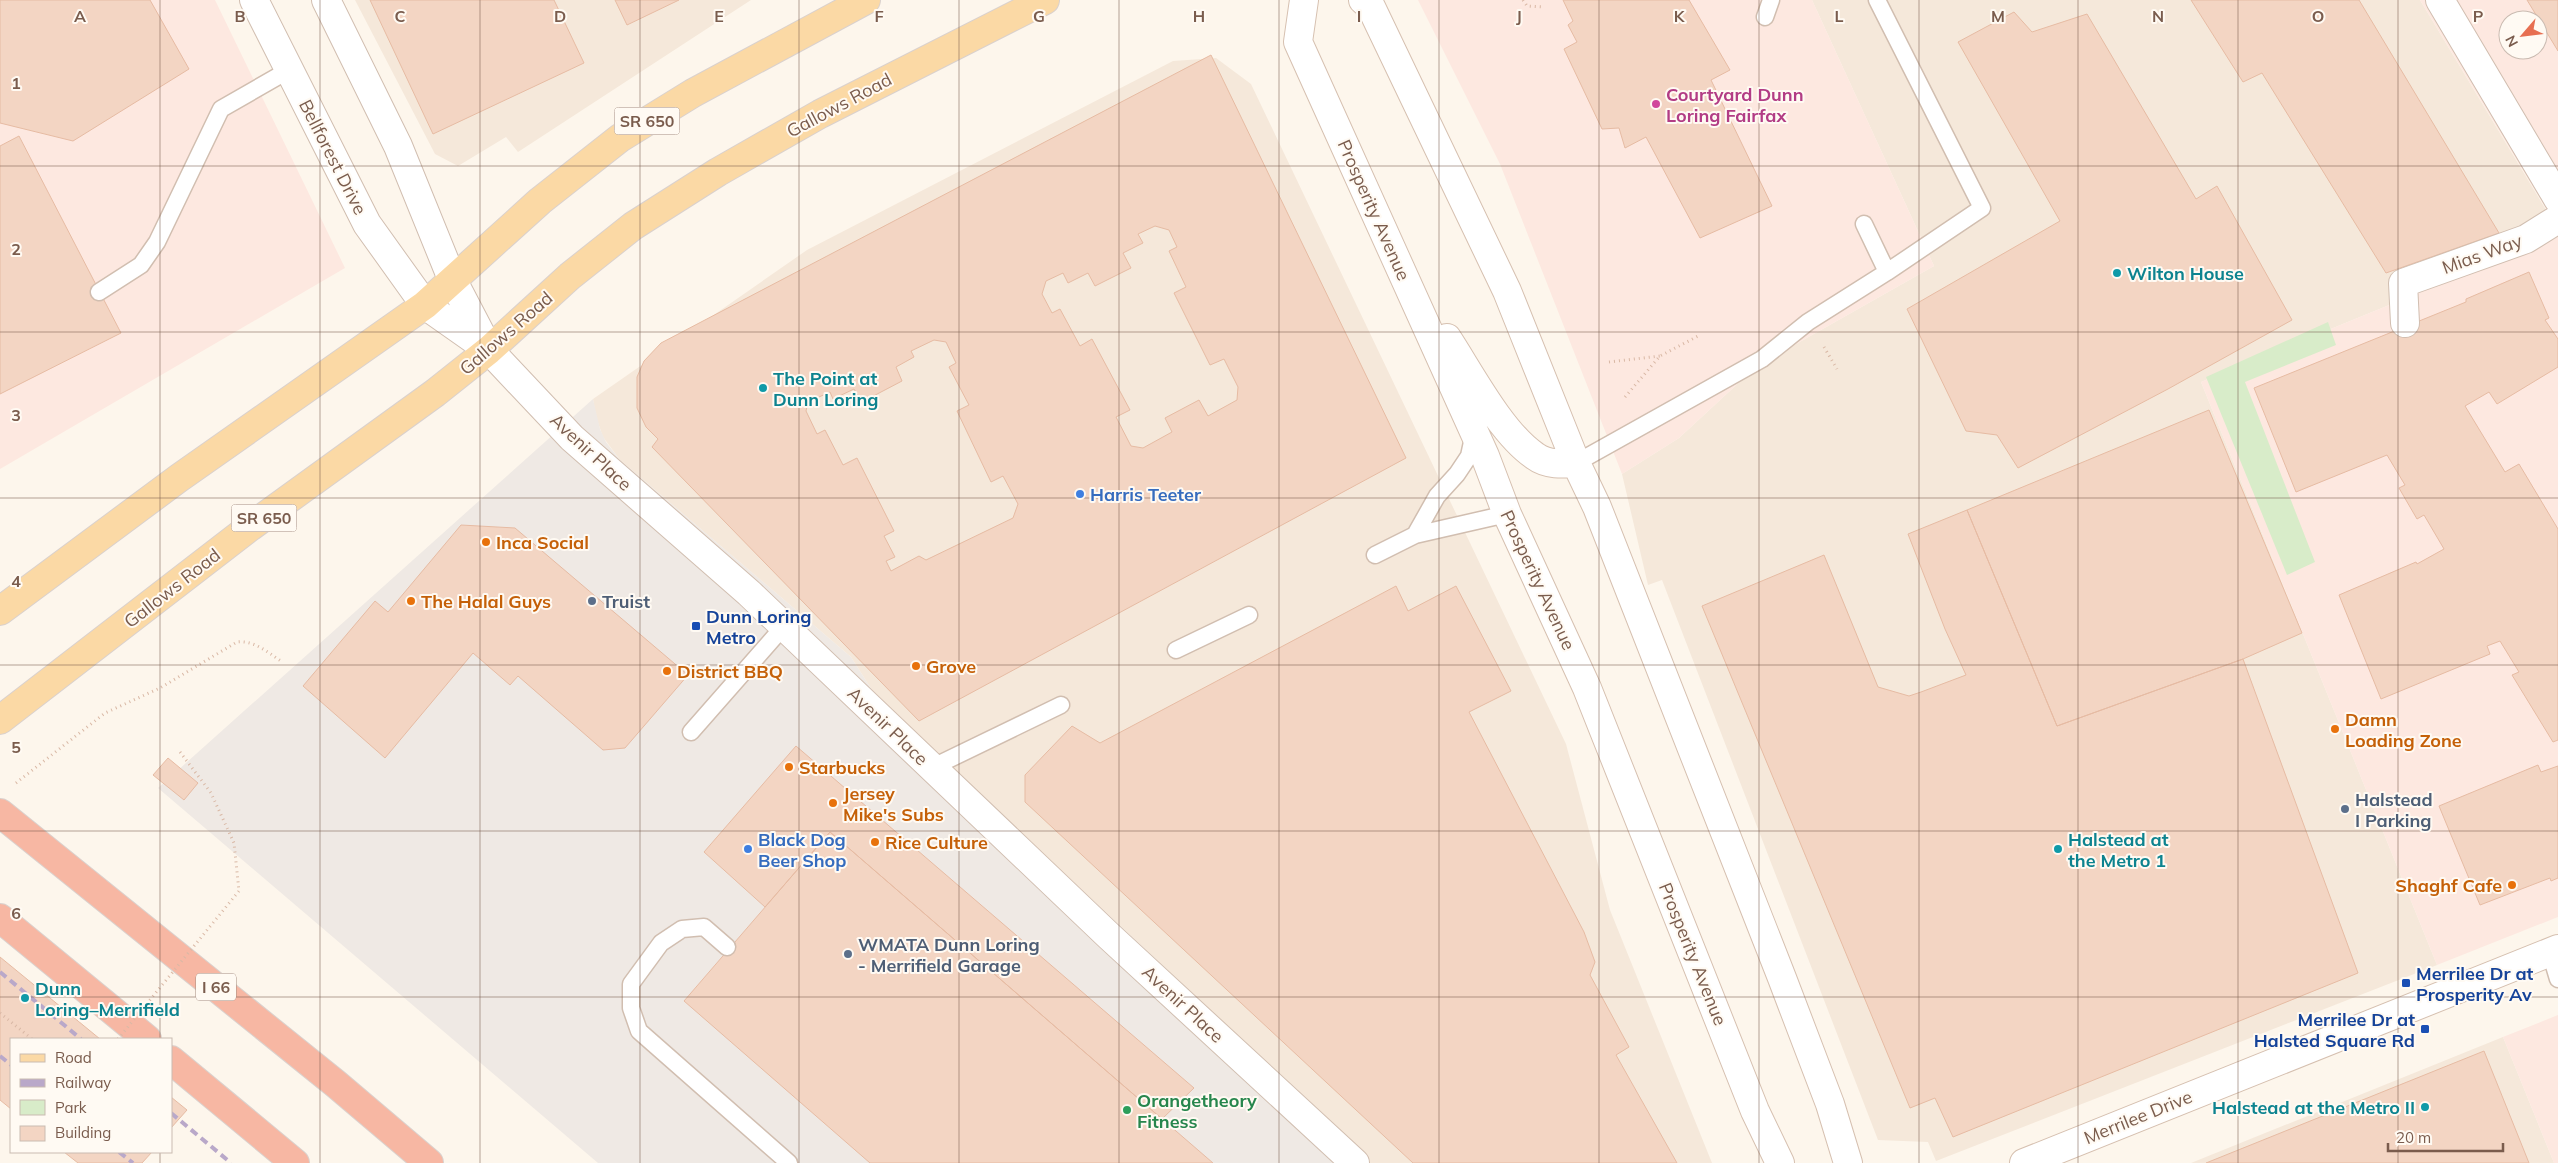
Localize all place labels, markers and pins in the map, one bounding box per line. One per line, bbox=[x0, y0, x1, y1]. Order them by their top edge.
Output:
place label: Courtyard Dunn Loring Fairfax bbox=[1666, 83, 1804, 127]
marker: Courtyard Dunn Loring Fairfax bbox=[1650, 98, 1662, 110]
place label: Wilton House bbox=[2127, 262, 2244, 285]
marker: Wilton House bbox=[2111, 267, 2123, 279]
place label: The Point at Dunn Loring bbox=[773, 367, 879, 411]
marker: The Point at Dunn Loring bbox=[757, 382, 769, 394]
place label: Harris Teeter bbox=[1090, 483, 1202, 506]
marker: Harris Teeter bbox=[1074, 488, 1086, 500]
place label: Inca Social bbox=[496, 531, 589, 554]
marker: Inca Social bbox=[480, 536, 492, 548]
place label: The Halal Guys bbox=[421, 590, 551, 613]
place label: Truist bbox=[602, 590, 650, 613]
marker: The Halal Guys bbox=[405, 595, 417, 607]
marker: Truist bbox=[586, 595, 598, 607]
place label: Dunn Loring Metro bbox=[706, 605, 812, 649]
marker: Dunn Loring Metro bbox=[690, 620, 702, 632]
place label: Grove bbox=[926, 655, 976, 678]
place label: District BBQ bbox=[677, 660, 783, 683]
marker: Grove bbox=[910, 660, 922, 672]
marker: District BBQ bbox=[661, 665, 673, 677]
place label: Damn Loading Zone bbox=[2345, 708, 2462, 752]
marker: Damn Loading Zone bbox=[2329, 723, 2341, 735]
place label: Starbucks bbox=[799, 756, 885, 779]
marker: Starbucks bbox=[783, 761, 795, 773]
place label: Jersey Mike's Subs bbox=[843, 782, 944, 826]
place label: Halstead I Parking bbox=[2355, 788, 2433, 832]
marker: Jersey Mike's Subs bbox=[827, 797, 839, 809]
marker: Halstead I Parking bbox=[2339, 803, 2351, 815]
place label: Black Dog Beer Shop bbox=[758, 828, 846, 872]
place label: Halstead at the Metro 1 bbox=[2068, 828, 2169, 872]
place label: Rice Culture bbox=[885, 831, 988, 854]
marker: Rice Culture bbox=[869, 836, 881, 848]
marker: Black Dog Beer Shop bbox=[742, 843, 754, 855]
marker: Halstead at the Metro 1 bbox=[2052, 843, 2064, 855]
place label: Shaghf Cafe bbox=[2395, 874, 2502, 897]
marker: Shaghf Cafe bbox=[2506, 879, 2518, 891]
place label: WMATA Dunn Loring - Merrifield Garage bbox=[858, 933, 1040, 977]
marker: WMATA Dunn Loring - Merrifield Garage bbox=[842, 948, 854, 960]
place label: Merrilee Dr at Prosperity Av bbox=[2416, 962, 2534, 1006]
place label: Dunn Loring–Merrifield bbox=[35, 977, 180, 1021]
marker: Merrilee Dr at Prosperity Av bbox=[2400, 977, 2412, 989]
marker: Dunn Loring–Merrifield bbox=[19, 992, 31, 1004]
place label: Merrilee Dr at Halsted Square Rd bbox=[2254, 1008, 2415, 1052]
marker: Merrilee Dr at Halsted Square Rd bbox=[2419, 1023, 2431, 1035]
place label: Orangetheory Fitness bbox=[1137, 1089, 1257, 1133]
place label: Halstead at the Metro II bbox=[2212, 1096, 2415, 1119]
marker: Halstead at the Metro II bbox=[2419, 1101, 2431, 1113]
marker: Orangetheory Fitness bbox=[1121, 1104, 1133, 1116]

